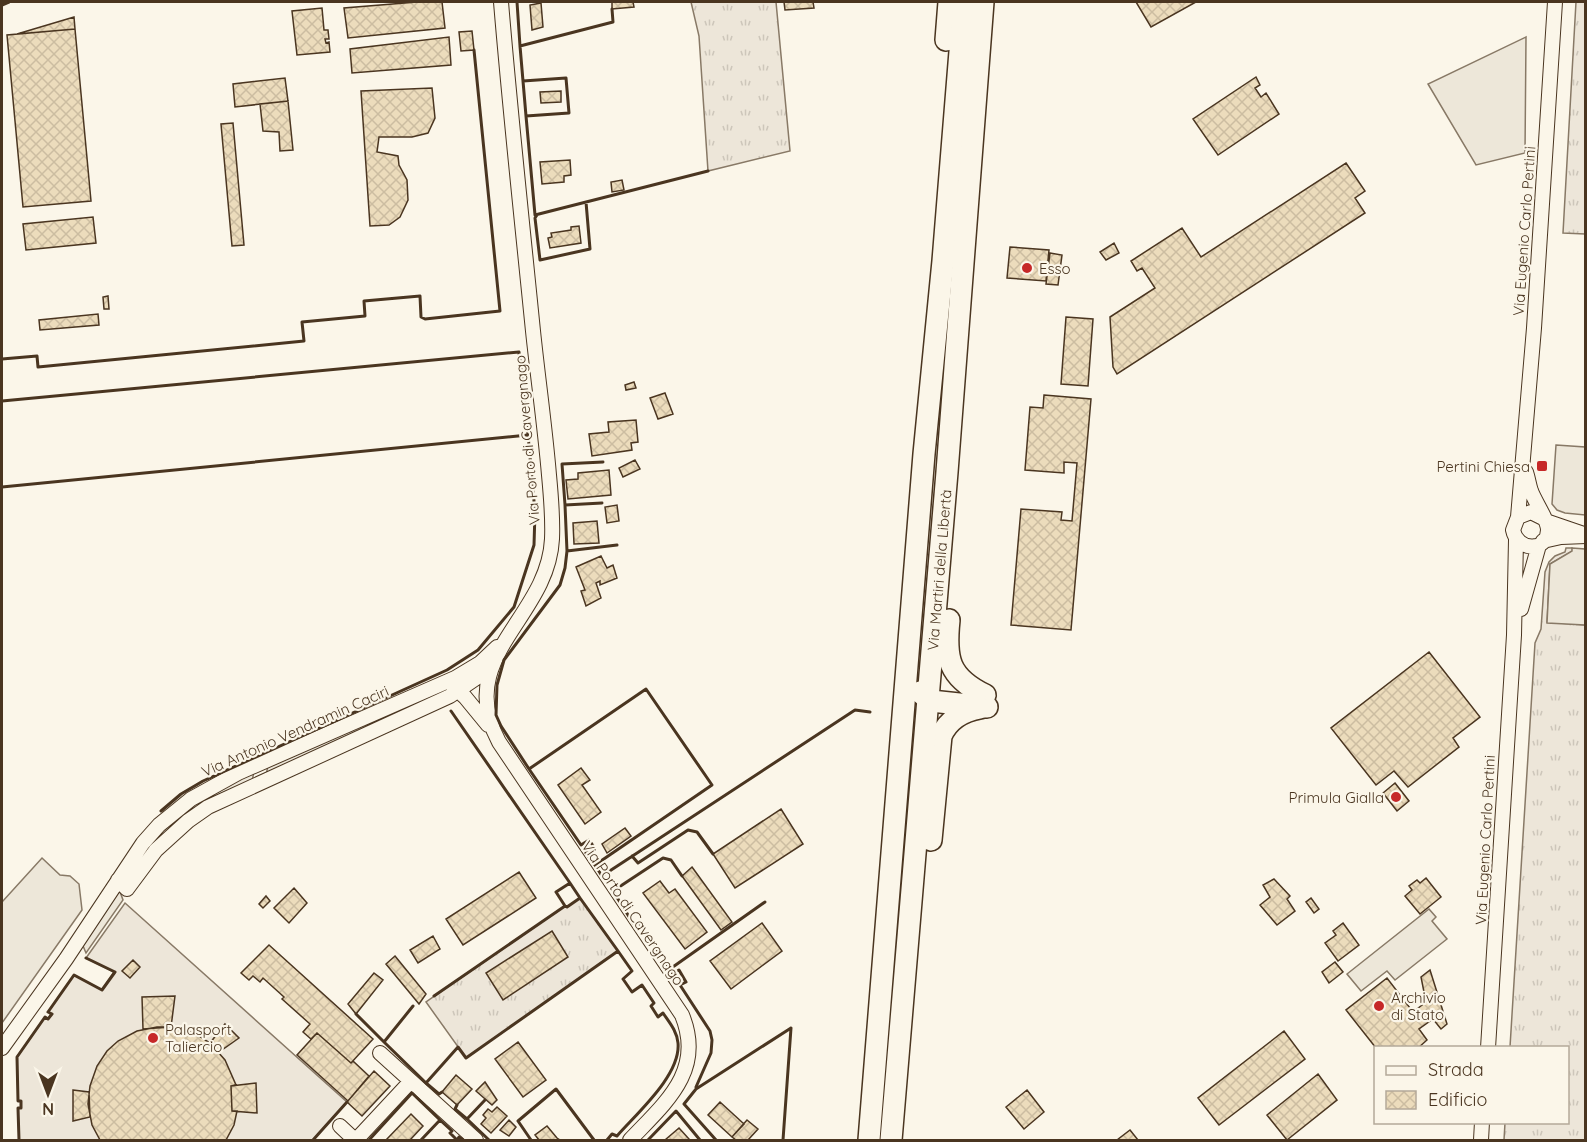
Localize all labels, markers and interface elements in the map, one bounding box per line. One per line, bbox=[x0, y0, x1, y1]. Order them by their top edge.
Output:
street label: Via Eugenio Carlo Pertini bbox=[1509, 146, 1539, 316]
place label: Esso bbox=[1039, 259, 1071, 278]
marker: Esso bbox=[1020, 261, 1034, 275]
street label: Via Porto di Cavergnago bbox=[510, 354, 544, 526]
place label: Pertini Chiesa bbox=[1436, 457, 1530, 476]
marker: Pertini Chiesa bbox=[1535, 459, 1549, 473]
street label: Via Martiri della Libertà bbox=[923, 489, 955, 651]
street label: Via Antonio Vendramin Caciri bbox=[198, 681, 392, 781]
street label: Via Eugenio Carlo Pertini bbox=[1471, 755, 1499, 925]
place label: Primula Gialla bbox=[1289, 788, 1384, 807]
marker: Primula Gialla bbox=[1389, 790, 1403, 804]
street label: Via Porto di Cavergnago bbox=[577, 837, 689, 989]
place label: Archivio di Stato bbox=[1391, 988, 1446, 1024]
marker: Archivio di Stato bbox=[1372, 999, 1386, 1013]
place label: Palasport Taliercio bbox=[165, 1020, 232, 1056]
marker: Palasport Taliercio bbox=[146, 1031, 160, 1045]
legend bbox=[1374, 1046, 1569, 1124]
text: Strada bbox=[1428, 1058, 1484, 1081]
north arrow bbox=[18, 1064, 78, 1124]
text: Edificio bbox=[1428, 1088, 1487, 1111]
text: N bbox=[42, 1099, 54, 1119]

